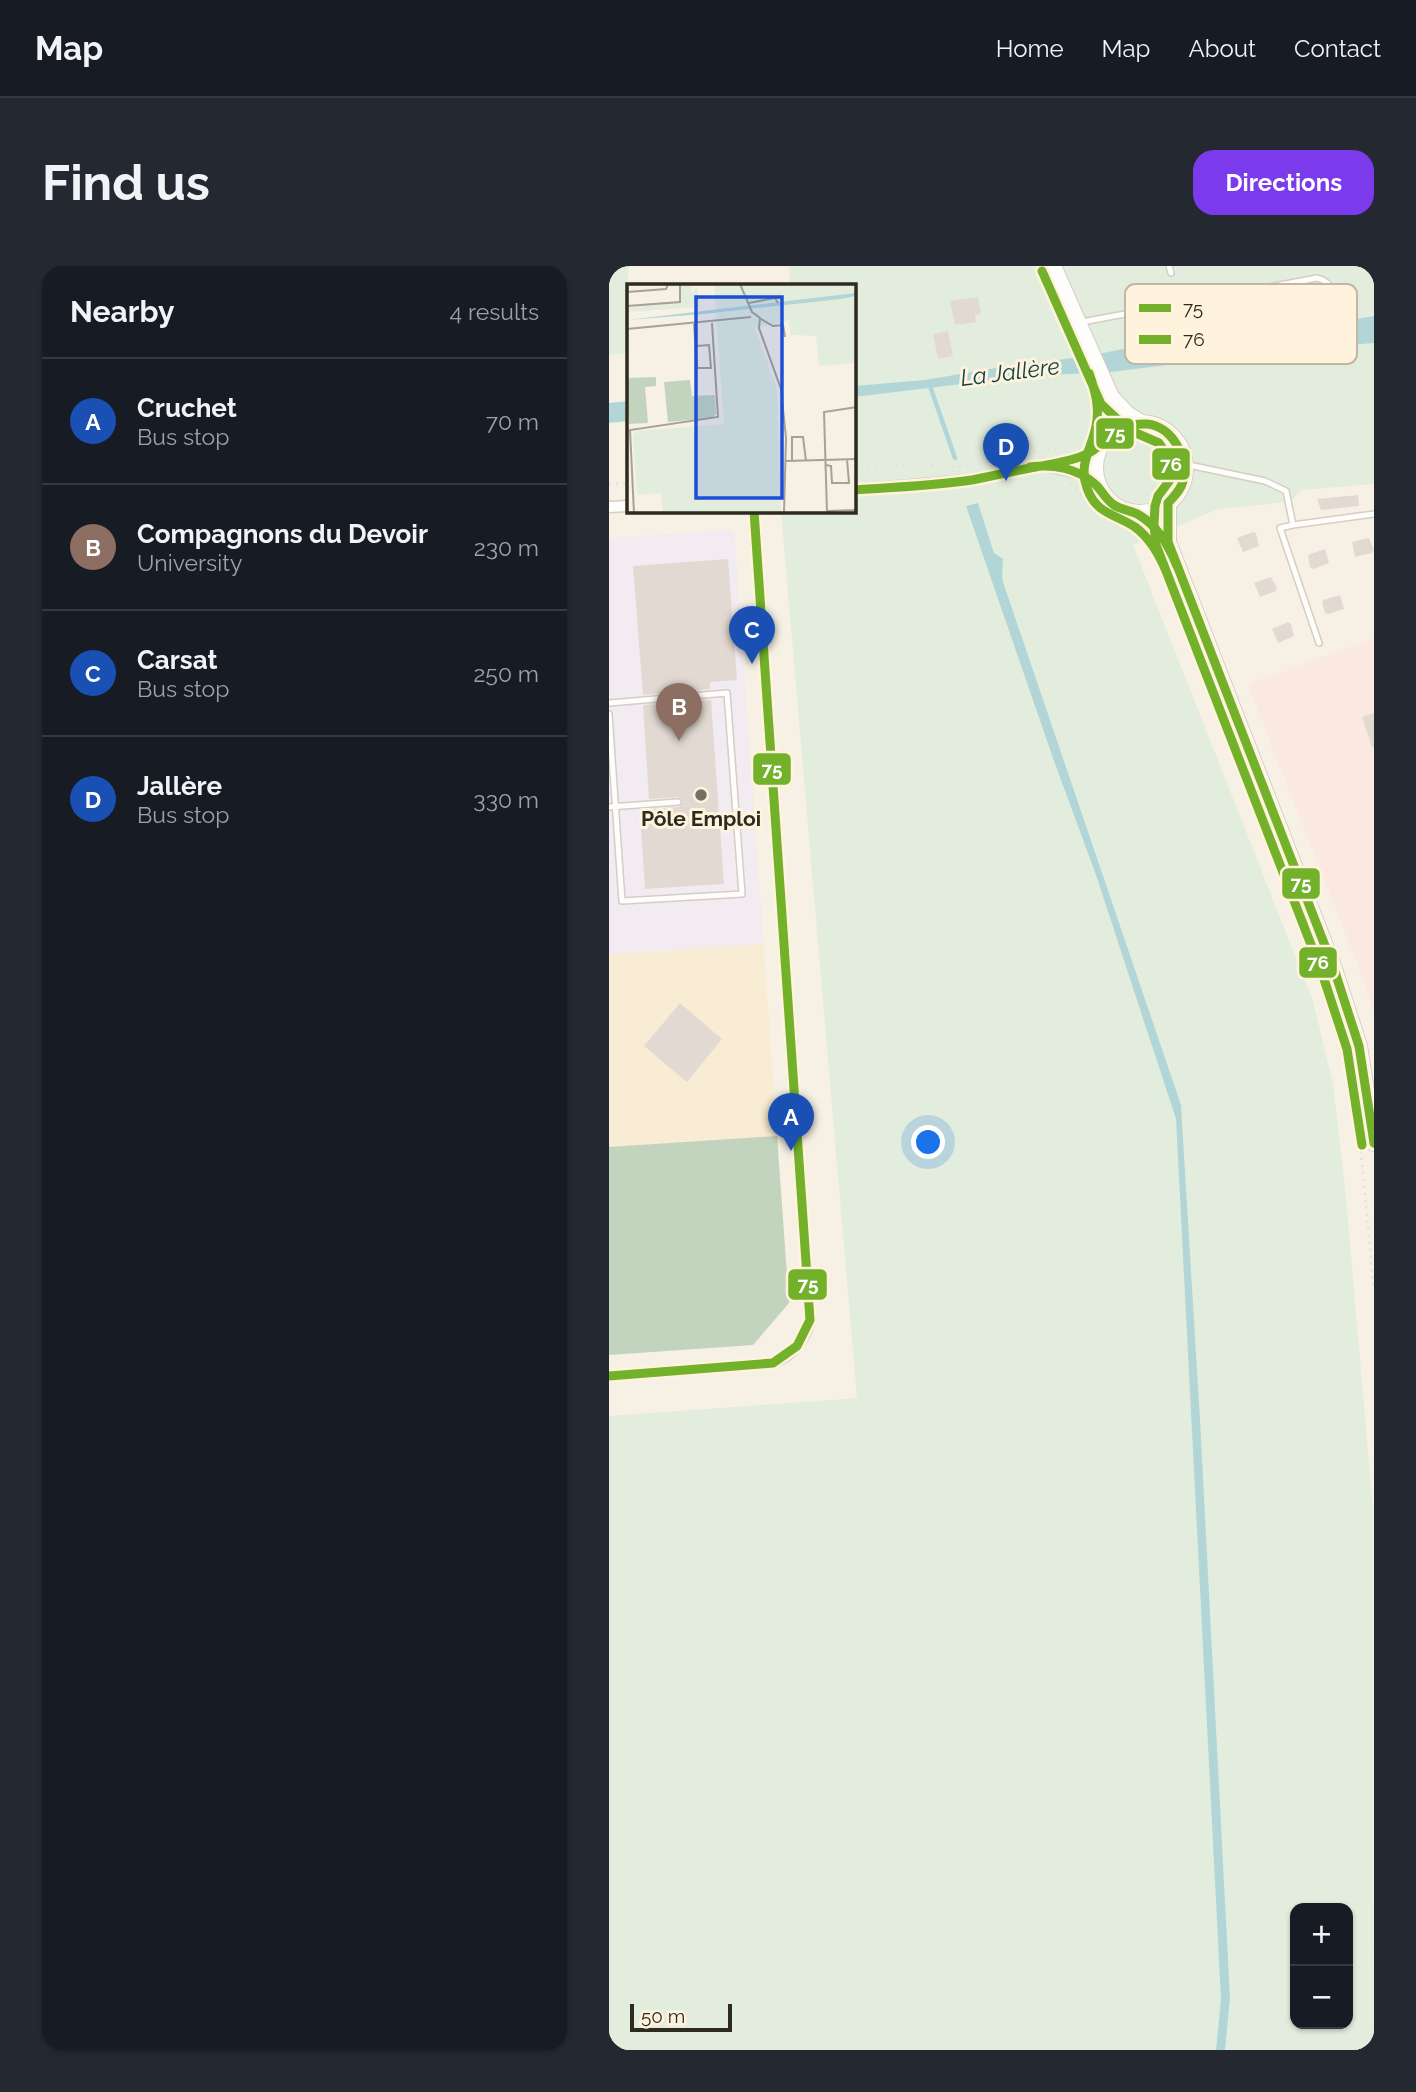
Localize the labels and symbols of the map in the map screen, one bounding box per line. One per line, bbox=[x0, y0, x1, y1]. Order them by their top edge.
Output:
inset map bbox=[627, 284, 856, 513]
legend bbox=[1125, 284, 1357, 364]
text: 75 bbox=[1183, 297, 1203, 319]
text: 76 bbox=[1183, 328, 1205, 350]
water label: La Jallère bbox=[959, 352, 1061, 391]
line badge: 75 bbox=[1095, 417, 1135, 450]
text: 75 bbox=[1105, 422, 1125, 444]
pin: D bbox=[983, 423, 1029, 481]
line badge: 76 bbox=[1151, 447, 1191, 481]
text: 76 bbox=[1160, 453, 1182, 475]
pin: C bbox=[729, 606, 775, 664]
pin: B bbox=[656, 683, 702, 741]
line badge: 75 bbox=[752, 752, 792, 786]
text: 75 bbox=[762, 758, 782, 780]
marker: Pôle Emploi bbox=[693, 787, 709, 803]
place label: Pôle Emploi bbox=[641, 806, 761, 831]
line badge: 75 bbox=[1281, 867, 1321, 900]
text: 75 bbox=[1291, 872, 1311, 894]
line badge: 76 bbox=[1298, 946, 1338, 979]
text: 76 bbox=[1307, 951, 1329, 973]
pin: A bbox=[768, 1093, 814, 1151]
your location bbox=[911, 1125, 945, 1159]
line badge: 75 bbox=[787, 1268, 828, 1301]
text: 75 bbox=[798, 1273, 818, 1295]
scale bar bbox=[630, 2001, 731, 2033]

